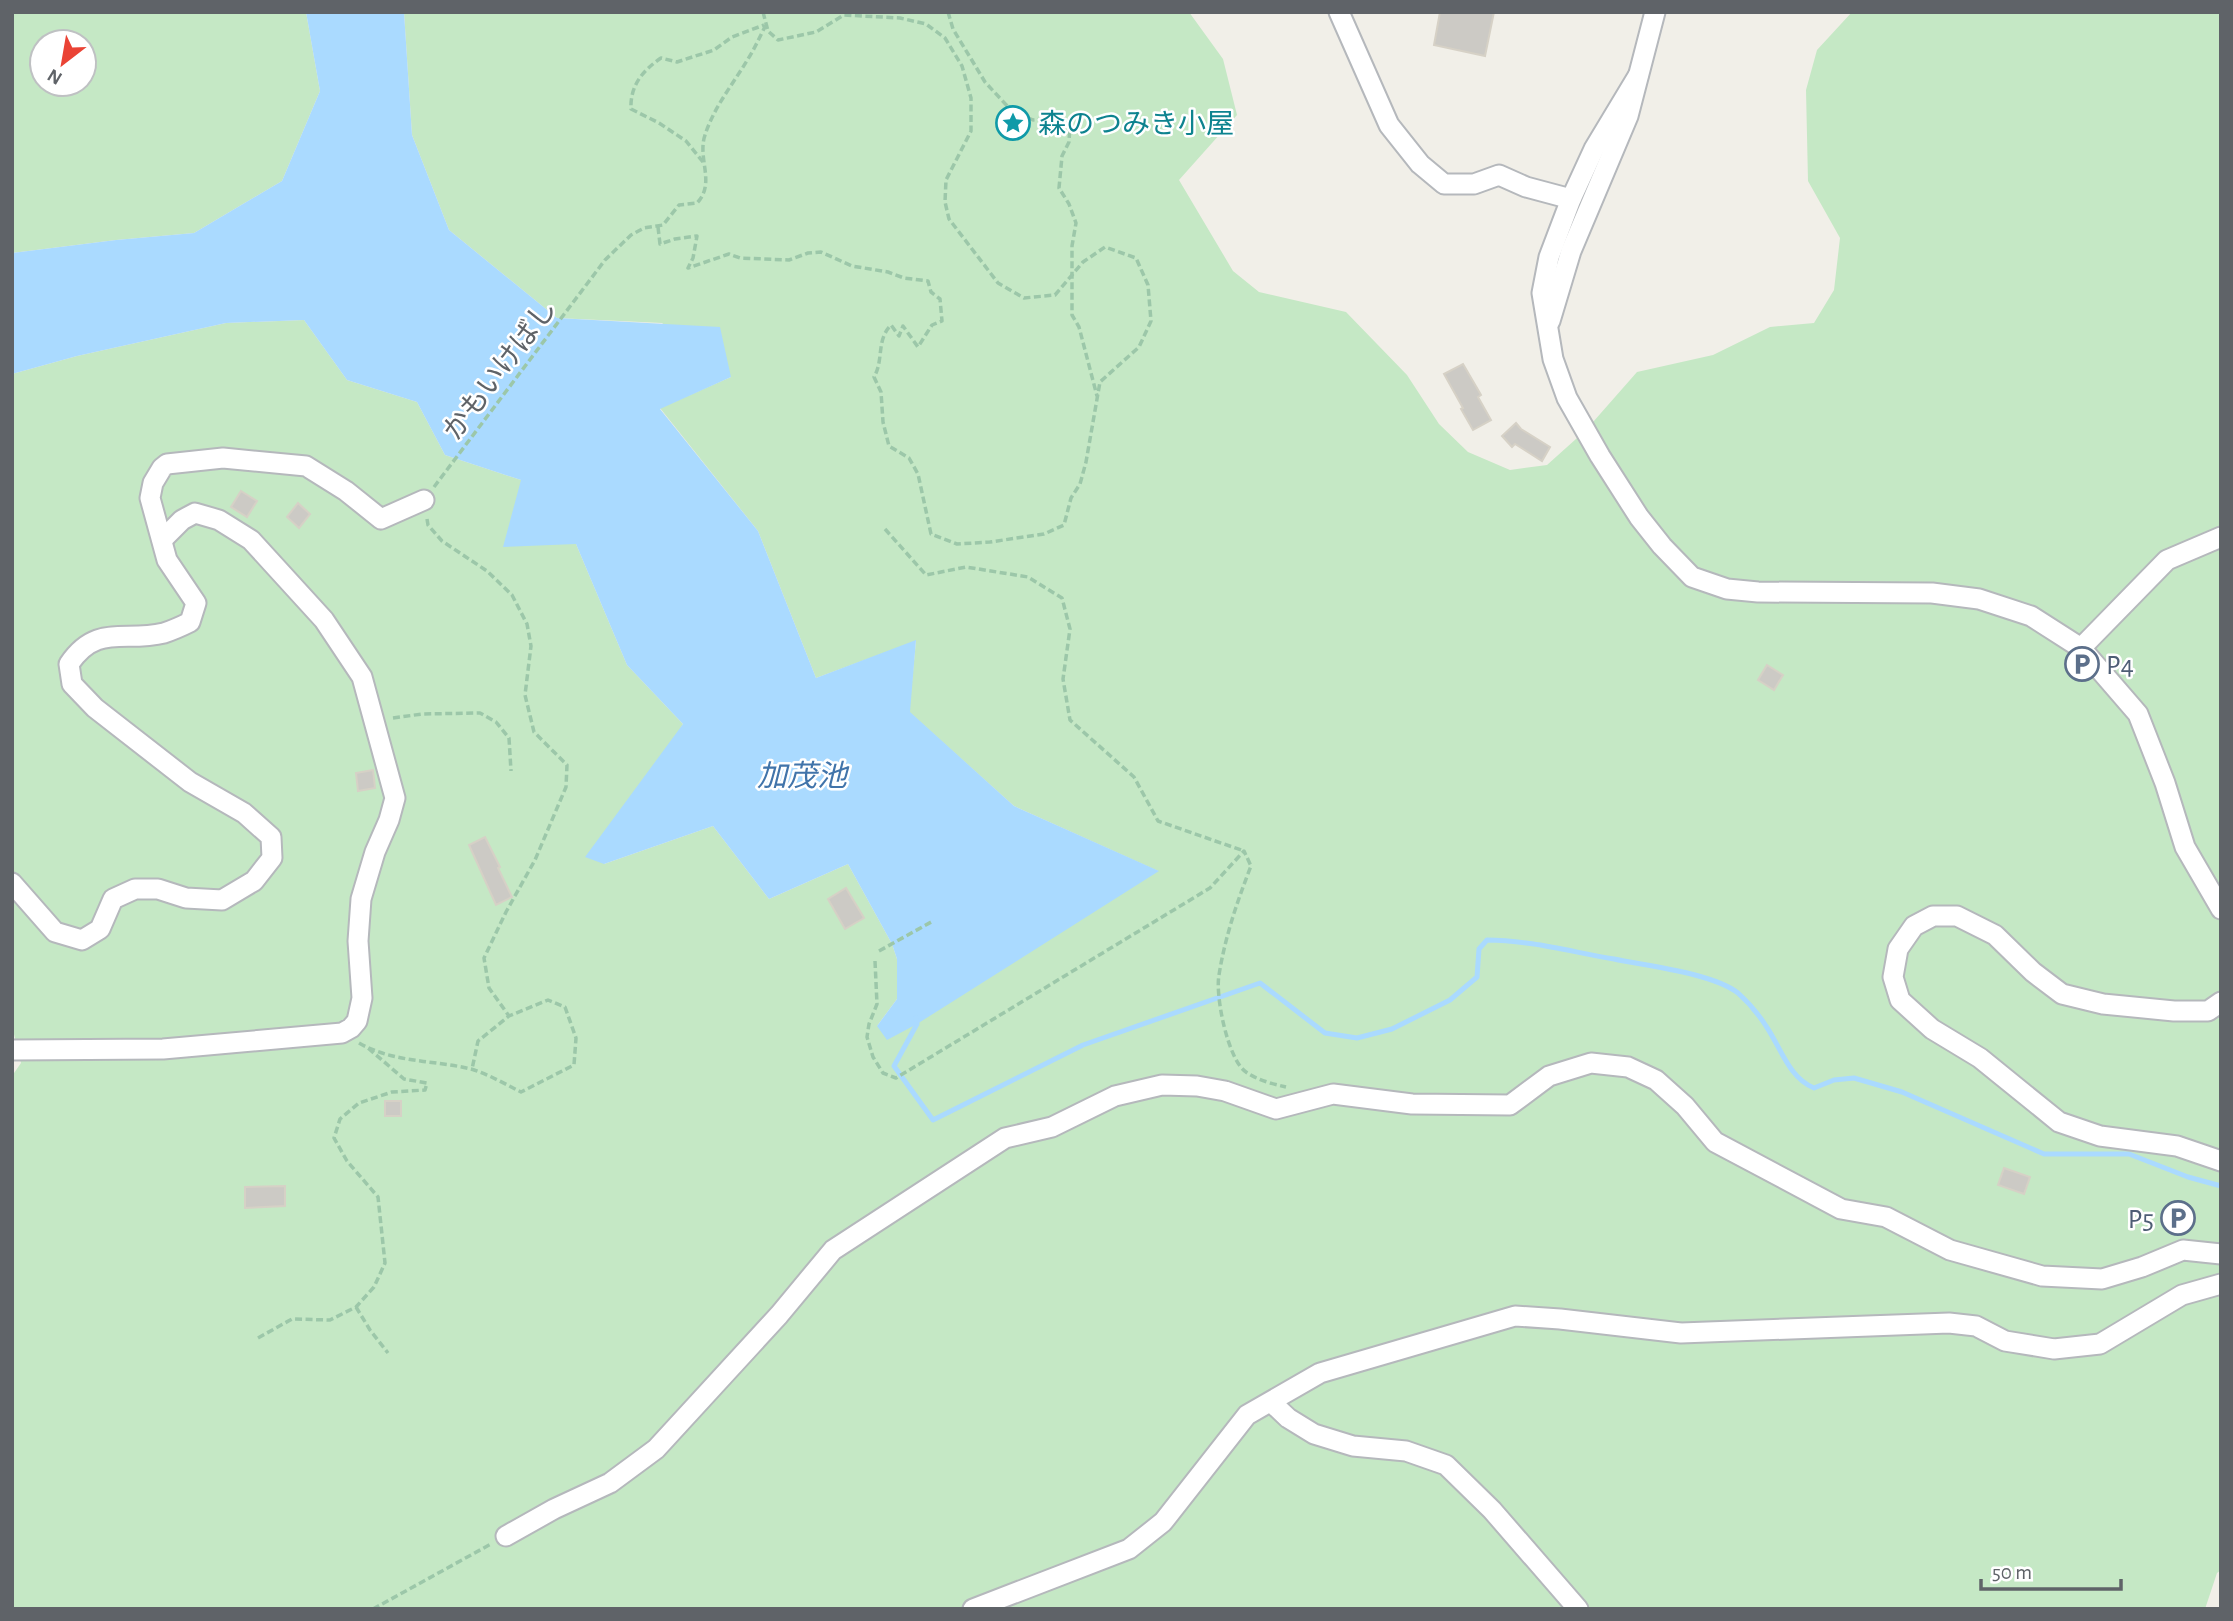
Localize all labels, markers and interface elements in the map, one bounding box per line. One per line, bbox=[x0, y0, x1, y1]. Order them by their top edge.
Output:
north arrow bbox=[28, 28, 98, 98]
text: N bbox=[44, 65, 66, 88]
place icon: 森のつみき小屋 bbox=[994, 104, 1032, 142]
place label: 森のつみき小屋 bbox=[1038, 109, 1234, 139]
street label: かもいけばし bbox=[437, 294, 562, 445]
parking icon: P4 bbox=[2063, 645, 2101, 683]
place label: P4 bbox=[2106, 652, 2134, 680]
water label: 加茂池 bbox=[757, 760, 850, 792]
parking icon: P5 bbox=[2159, 1199, 2197, 1237]
place label: P5 bbox=[2128, 1206, 2154, 1234]
scale bar bbox=[1981, 1548, 2121, 1592]
text: 50 m bbox=[1992, 1562, 2032, 1583]

